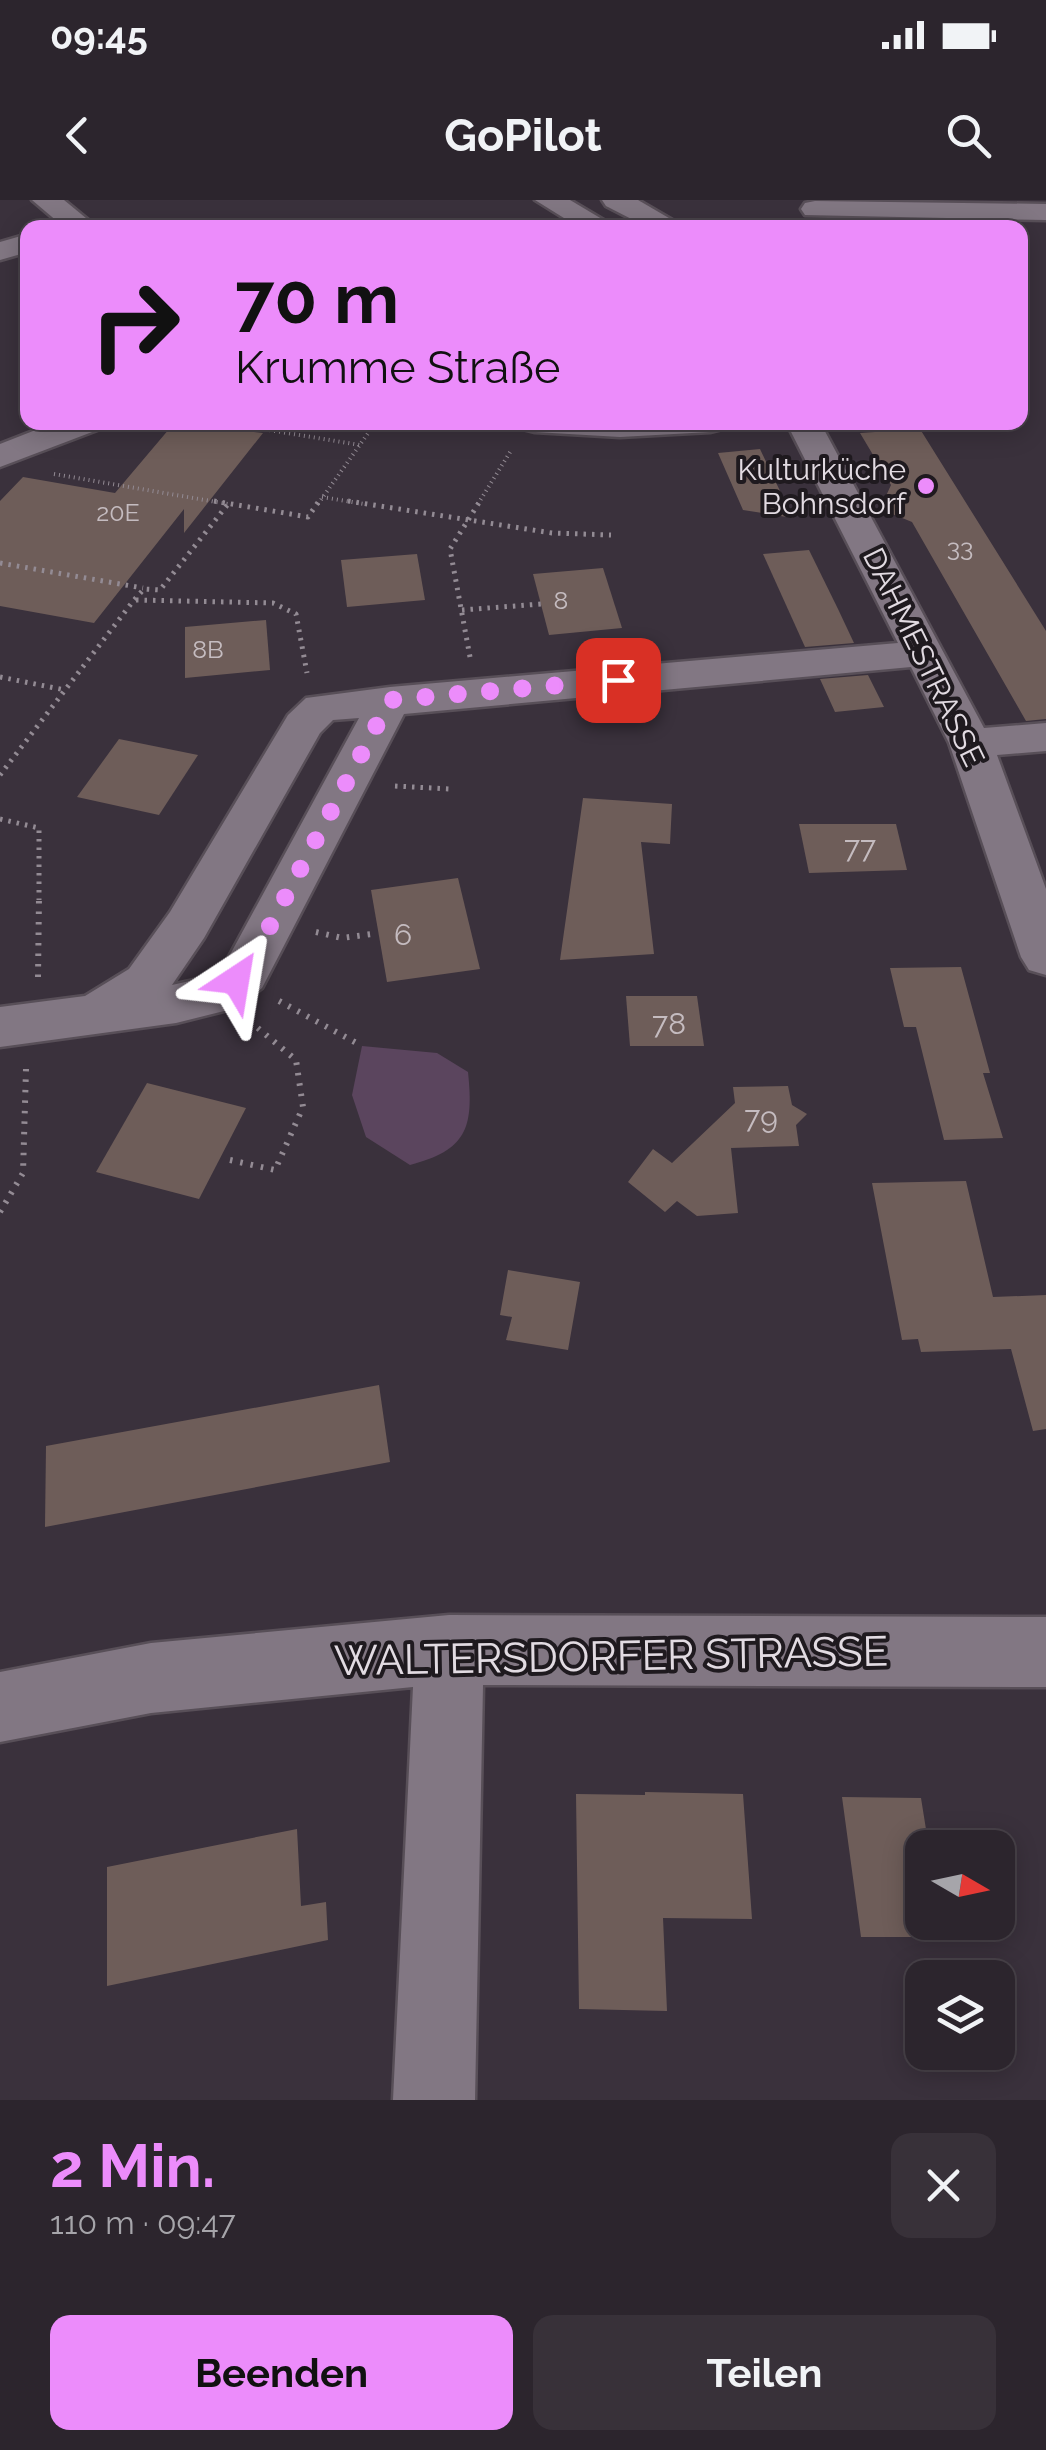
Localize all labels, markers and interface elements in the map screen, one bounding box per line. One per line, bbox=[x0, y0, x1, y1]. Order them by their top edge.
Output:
text: 09:45 bbox=[50, 13, 148, 58]
icon: back bbox=[50, 108, 105, 163]
icon: search bbox=[941, 108, 996, 163]
text: GoPilot bbox=[444, 109, 602, 162]
text: 70 m bbox=[235, 257, 399, 339]
icon: right bbox=[70, 260, 200, 390]
text: Krumme Straße bbox=[235, 341, 561, 394]
place label: Kulturküche Bohnsdorf bbox=[738, 452, 907, 521]
marker: Kulturküche Bohnsdorf bbox=[915, 475, 937, 497]
house number: 20E bbox=[96, 497, 140, 527]
house number: 33 bbox=[947, 532, 973, 562]
street label: DAHMESTRASSE bbox=[856, 542, 992, 772]
house number: 8 bbox=[554, 585, 568, 615]
house number: 8B bbox=[192, 634, 224, 664]
pin bbox=[576, 638, 661, 723]
icon: arrive bbox=[591, 653, 646, 708]
house number: 77 bbox=[844, 830, 876, 865]
house number: 6 bbox=[394, 917, 412, 952]
position arrow bbox=[184, 928, 288, 1032]
house number: 78 bbox=[652, 1006, 686, 1041]
house number: 79 bbox=[744, 1100, 778, 1135]
street label: WALTERSDORFER STRASSE bbox=[334, 1627, 888, 1685]
north arrow bbox=[905, 1830, 1015, 1940]
map controls bbox=[905, 1830, 1015, 2070]
button: layers bbox=[905, 1960, 1015, 2070]
text: 2 Min. bbox=[50, 2131, 215, 2201]
button: close bbox=[891, 2133, 996, 2238]
text: 110 m · 09:47 bbox=[50, 2204, 236, 2241]
button: Beenden bbox=[50, 2315, 513, 2430]
button: Teilen bbox=[533, 2315, 996, 2430]

